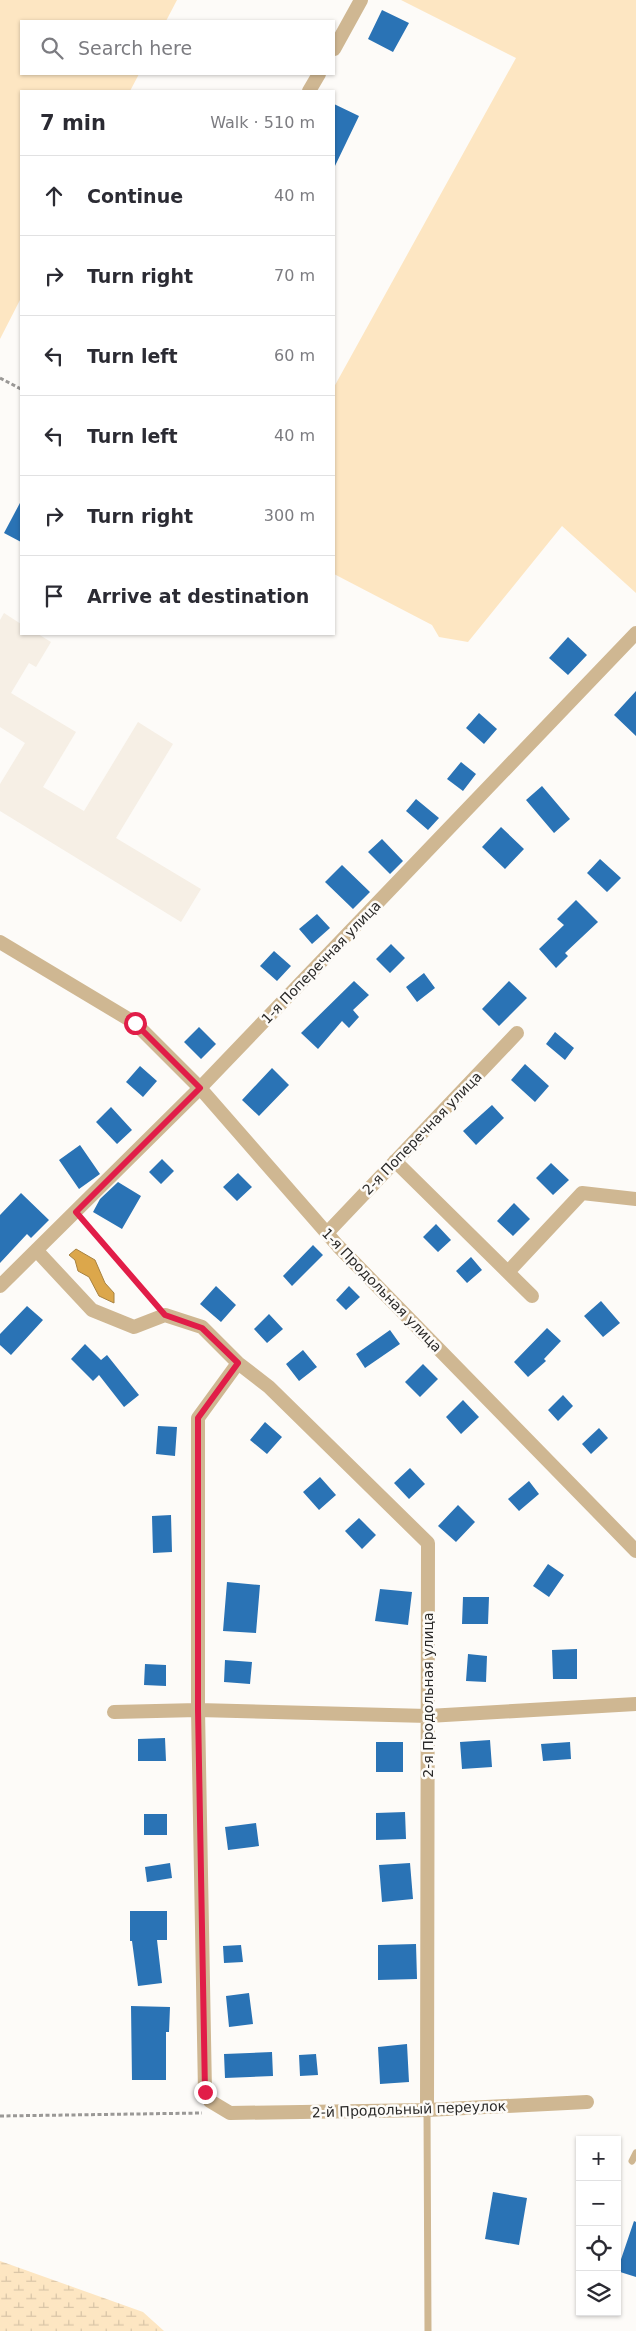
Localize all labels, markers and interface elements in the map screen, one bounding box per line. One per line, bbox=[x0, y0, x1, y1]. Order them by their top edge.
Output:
search box bbox=[20, 20, 335, 75]
icon: search bbox=[38, 34, 66, 62]
text: Search here bbox=[78, 37, 192, 59]
text: 7 min bbox=[40, 111, 106, 135]
text: Walk · 510 m bbox=[210, 113, 315, 132]
icon: ahead bbox=[40, 182, 68, 210]
text: Continue bbox=[87, 185, 183, 207]
text: 40 m bbox=[274, 186, 315, 205]
icon: right bbox=[40, 262, 68, 290]
text: Turn right bbox=[87, 265, 193, 287]
text: 70 m bbox=[274, 266, 315, 285]
icon: left bbox=[40, 342, 68, 370]
text: Turn left bbox=[87, 345, 178, 367]
text: 60 m bbox=[274, 346, 315, 365]
icon: left bbox=[40, 422, 68, 450]
text: Turn left bbox=[87, 425, 178, 447]
text: 40 m bbox=[274, 426, 315, 445]
icon: right bbox=[40, 502, 68, 530]
text: Turn right bbox=[87, 505, 193, 527]
text: 300 m bbox=[264, 506, 315, 525]
icon: arrive bbox=[40, 582, 68, 610]
text: Arrive at destination bbox=[87, 585, 309, 607]
street label: 1-я Поперечная улица bbox=[258, 897, 384, 1027]
route start bbox=[124, 1012, 147, 1035]
street label: 2-я Поперечная улица bbox=[359, 1068, 485, 1198]
street label: 1-я Продольная улица bbox=[319, 1225, 445, 1355]
street label: 2-я Продольная улица bbox=[420, 1612, 436, 1778]
route end bbox=[194, 2081, 217, 2104]
street label: 2-й Продольный переулок bbox=[312, 2098, 506, 2120]
map controls bbox=[576, 2136, 621, 2316]
button: + bbox=[576, 2136, 621, 2181]
button: − bbox=[576, 2181, 621, 2226]
button: locate bbox=[576, 2226, 621, 2271]
button: layers bbox=[576, 2271, 621, 2316]

